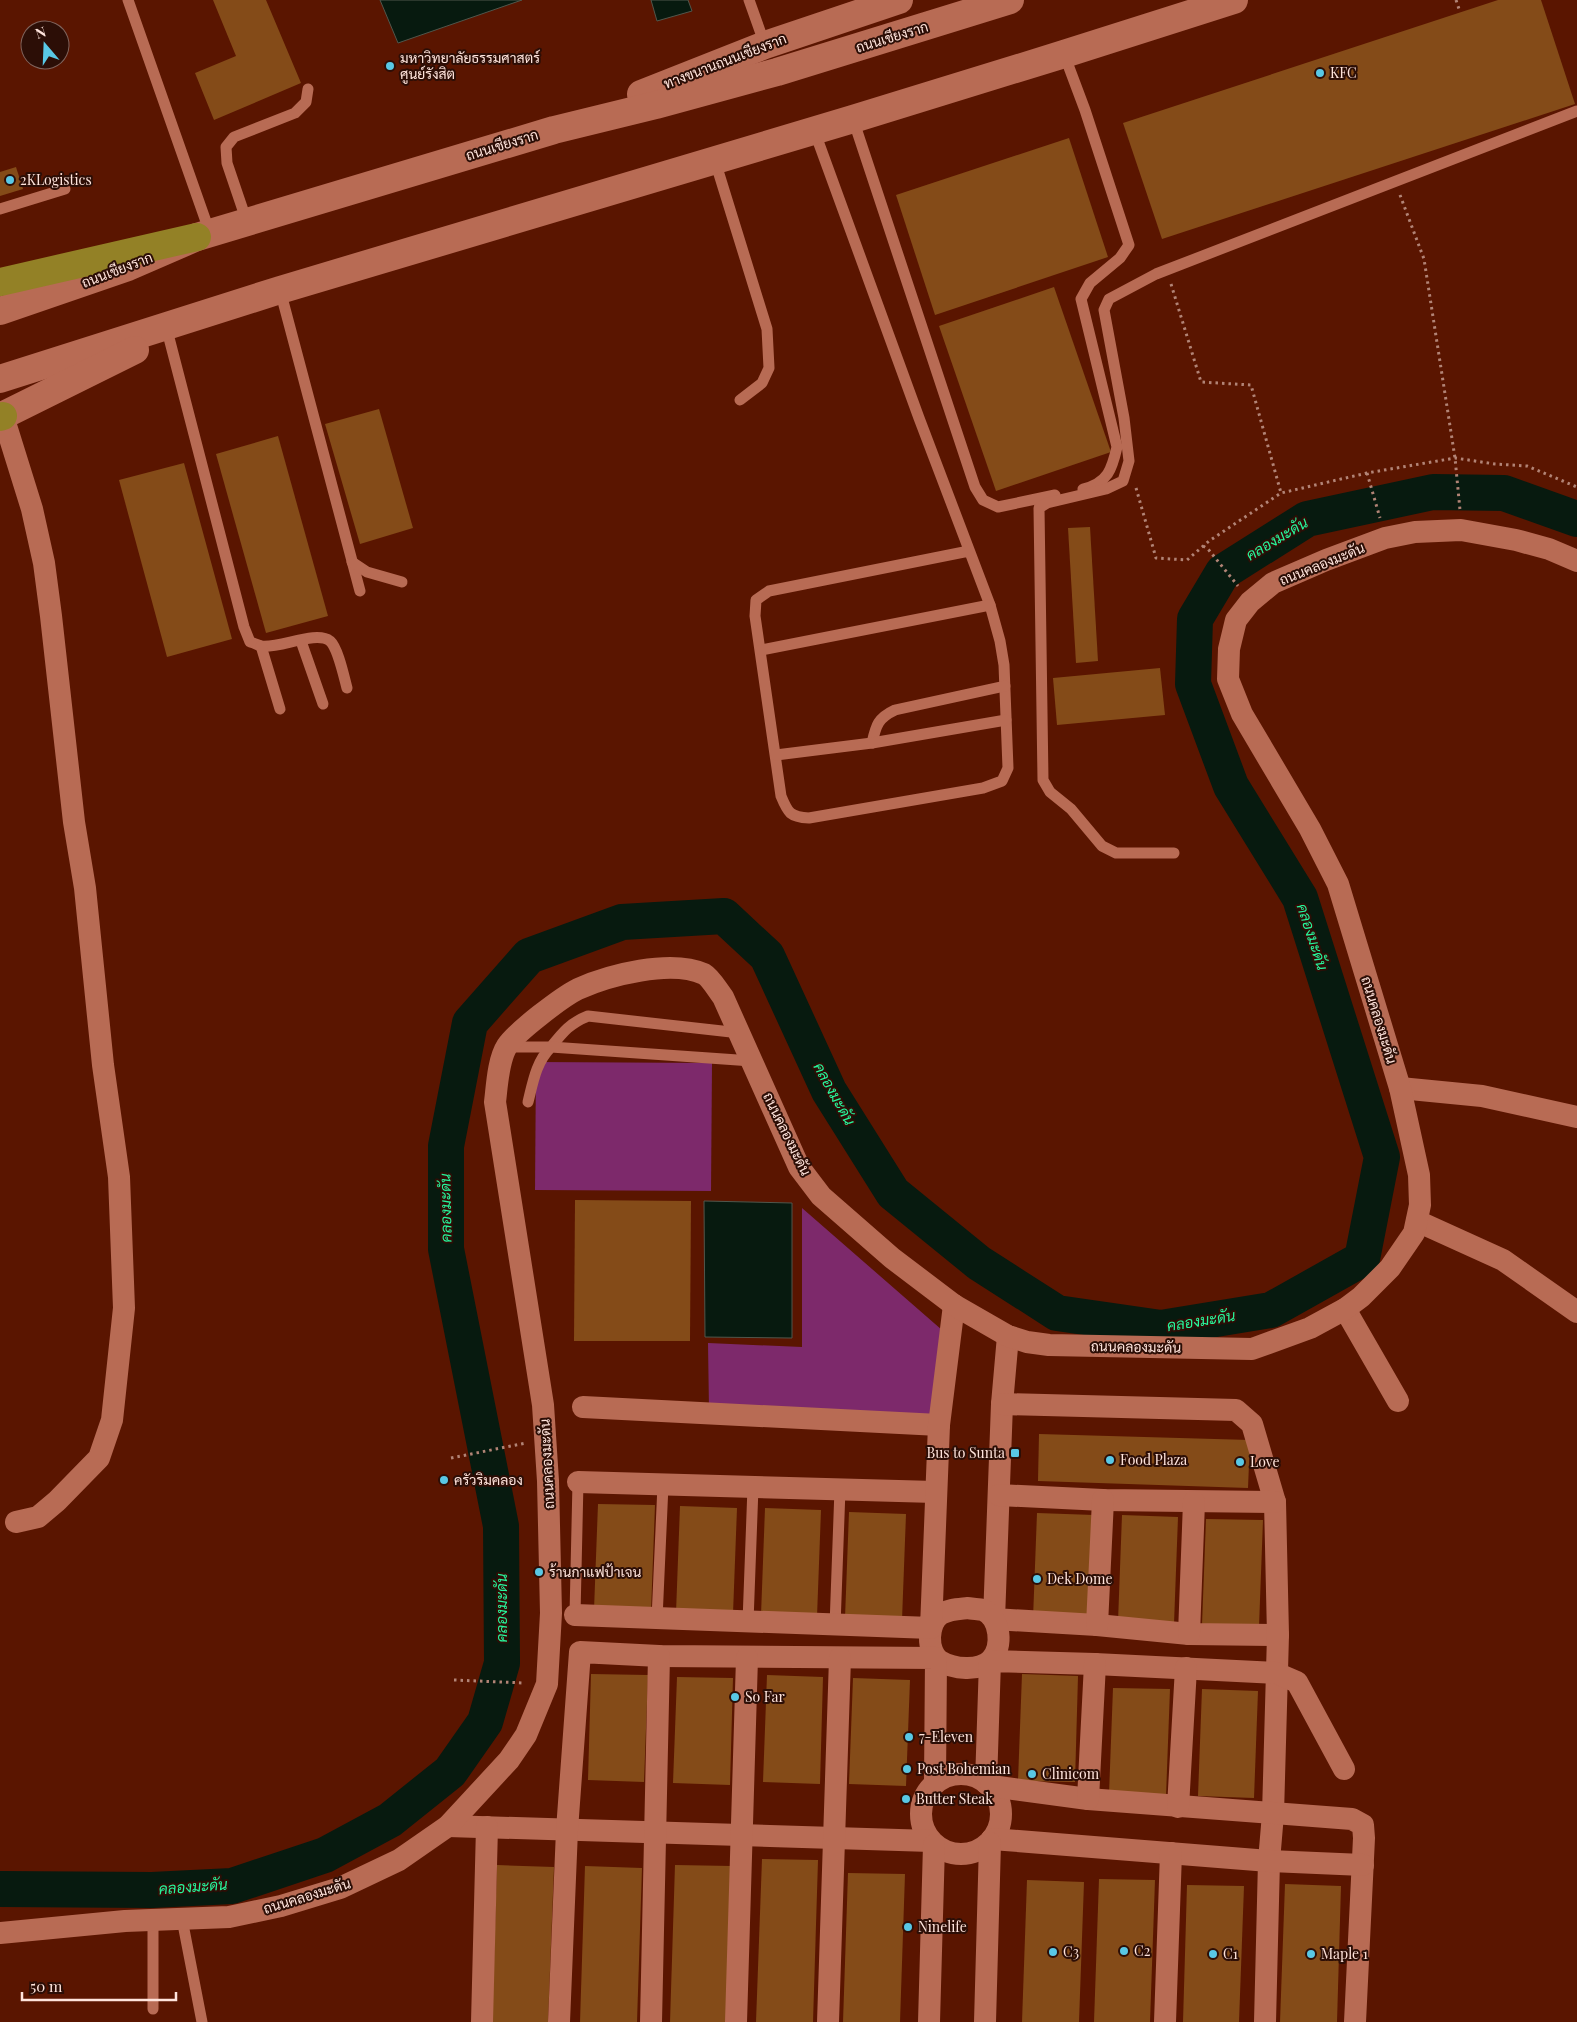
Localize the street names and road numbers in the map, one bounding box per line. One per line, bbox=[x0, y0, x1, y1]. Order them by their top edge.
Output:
street label: ถนนเชียงราก bbox=[853, 17, 930, 57]
street label: ทางขนานถนนเชียงราก bbox=[661, 28, 789, 93]
street label: ถนนเชียงราก bbox=[463, 125, 540, 165]
street label: ถนนเชียงราก bbox=[79, 247, 155, 292]
street label: ถนนคลองมะดัน bbox=[1276, 538, 1367, 589]
street label: ถนนคลองมะดัน bbox=[1357, 974, 1402, 1066]
street label: ถนนคลองมะดัน bbox=[759, 1089, 816, 1179]
street label: ถนนคลองมะดัน bbox=[1091, 1336, 1181, 1357]
street label: ถนนคลองมะดัน bbox=[535, 1418, 558, 1510]
street label: ถนนคลองมะดัน bbox=[261, 1873, 353, 1918]

